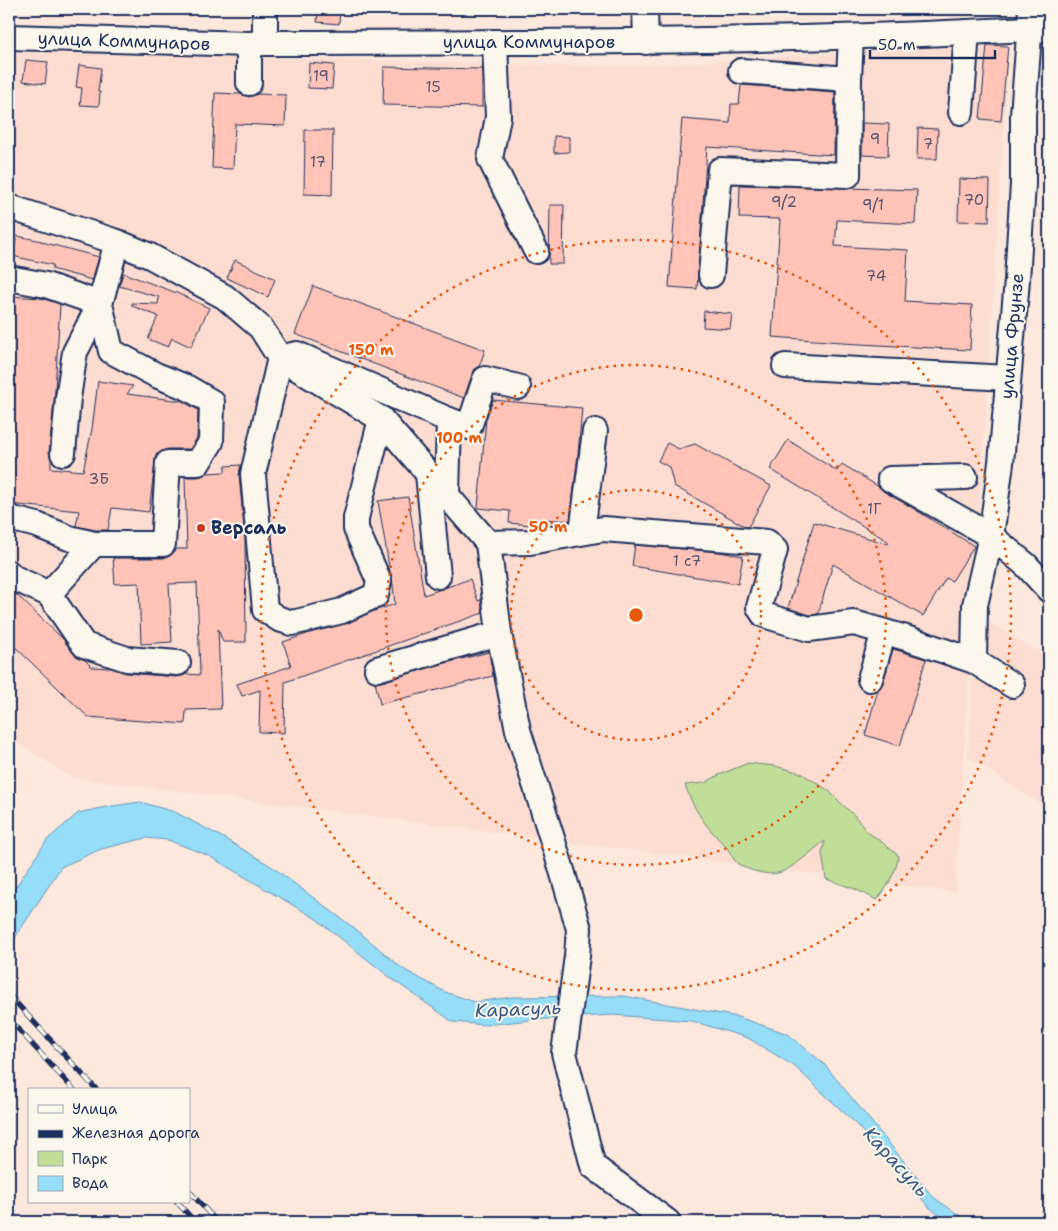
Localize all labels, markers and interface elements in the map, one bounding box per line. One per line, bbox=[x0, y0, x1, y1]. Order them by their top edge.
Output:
street label: улица Коммунаров bbox=[37, 26, 211, 56]
scale bar bbox=[870, 28, 996, 60]
street label: улица Коммунаров bbox=[443, 30, 615, 54]
text: 50 m bbox=[878, 35, 916, 55]
house number: 19 bbox=[313, 66, 329, 86]
house number: 15 bbox=[425, 77, 441, 97]
house number: 9 bbox=[870, 129, 880, 149]
house number: 7 bbox=[923, 134, 933, 154]
house number: 17 bbox=[310, 152, 326, 172]
house number: 70 bbox=[964, 190, 984, 210]
house number: 9/2 bbox=[771, 192, 797, 212]
house number: 9/1 bbox=[862, 195, 884, 215]
house number: 74 bbox=[866, 266, 886, 286]
street label: улица Фрунзе bbox=[995, 272, 1029, 400]
text: 150 m bbox=[348, 340, 394, 360]
text: 100 m bbox=[436, 428, 482, 448]
house number: 3Б bbox=[89, 469, 109, 489]
house number: 1Г bbox=[867, 499, 881, 519]
place label: Версаль bbox=[211, 516, 287, 540]
text: 50 m bbox=[529, 517, 568, 537]
marker: Версаль bbox=[195, 522, 207, 534]
house number: 1 с7 bbox=[673, 551, 701, 571]
centre of rings bbox=[627, 606, 645, 624]
water label: Карасуль bbox=[474, 995, 562, 1023]
legend bbox=[28, 1088, 190, 1204]
text: Улица bbox=[72, 1099, 118, 1119]
water label: Карасуль bbox=[858, 1121, 934, 1203]
text: Железная дорога bbox=[72, 1123, 200, 1143]
text: Парк bbox=[72, 1149, 108, 1169]
text: Вода bbox=[72, 1173, 109, 1193]

